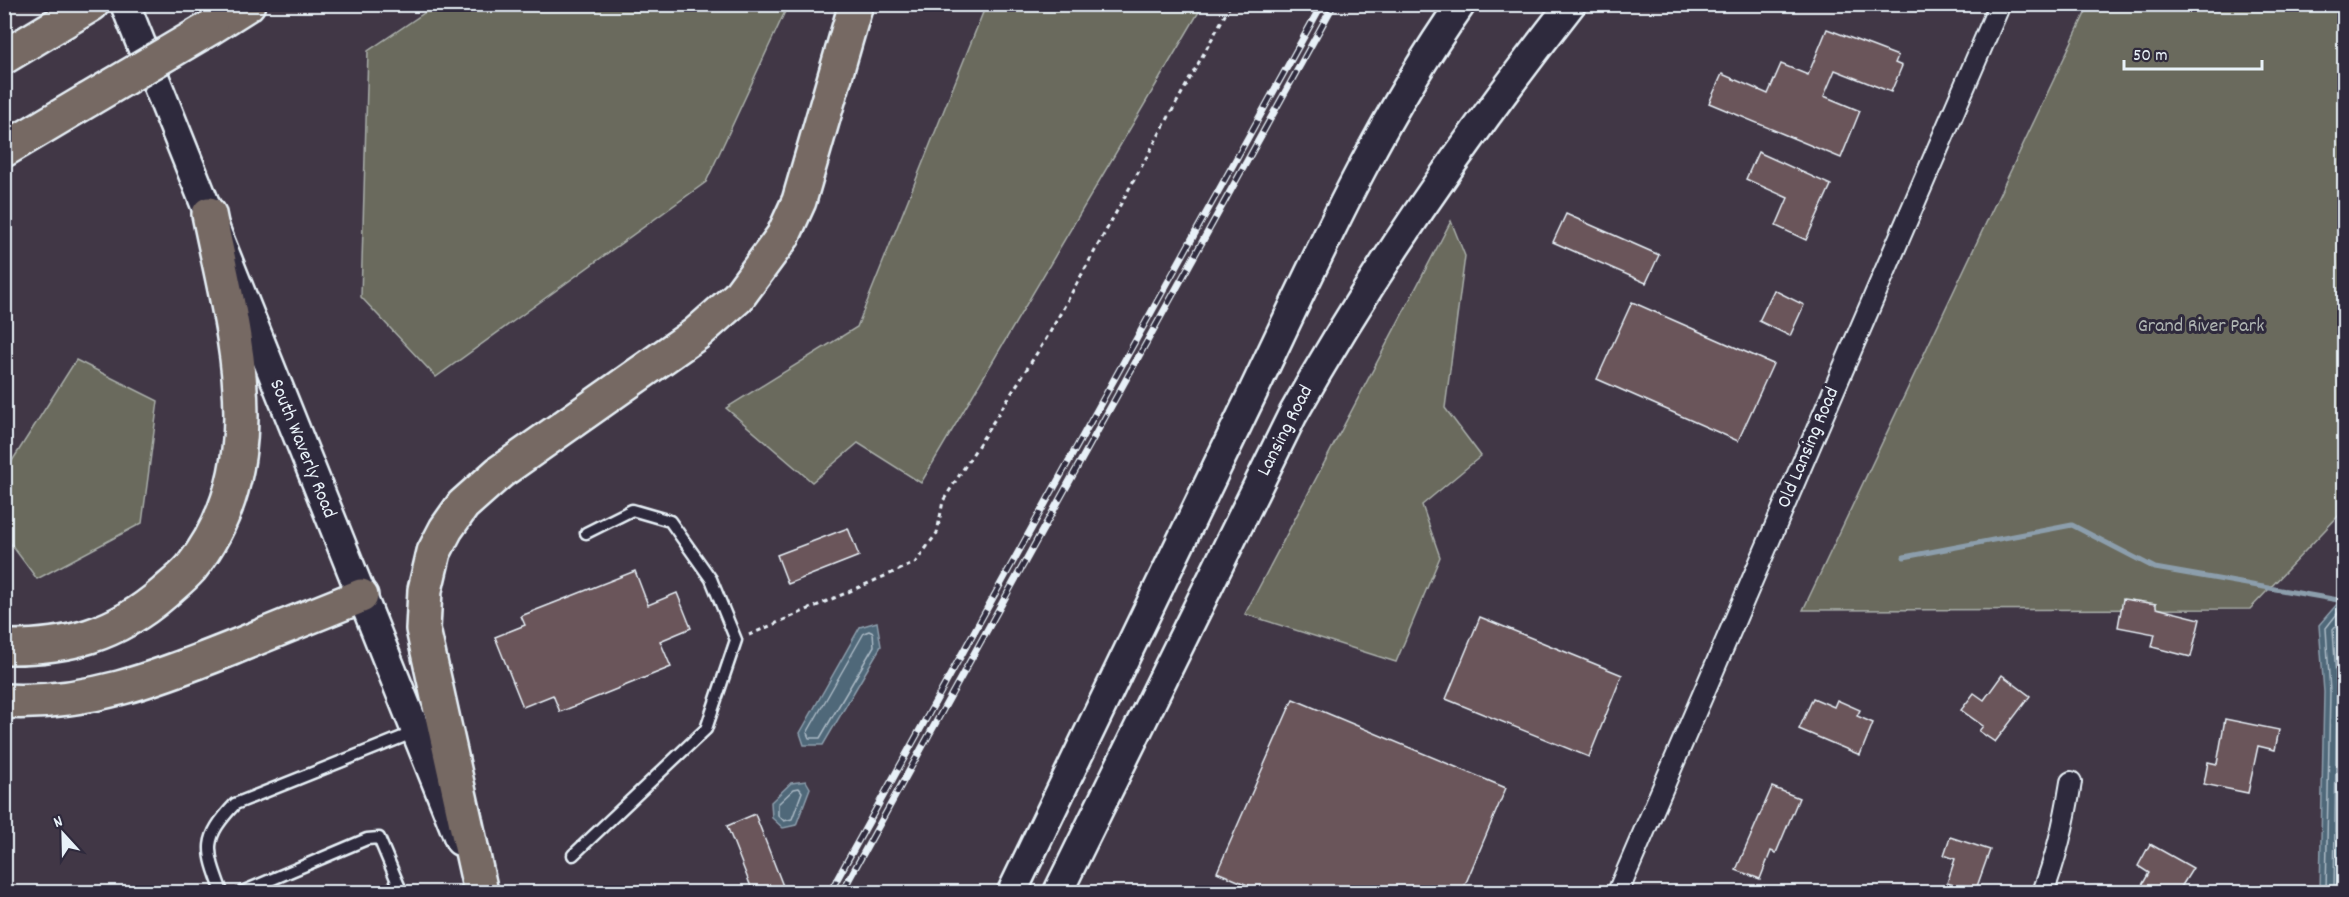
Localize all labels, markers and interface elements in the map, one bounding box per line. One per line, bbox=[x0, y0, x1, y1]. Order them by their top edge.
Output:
scale bar bbox=[2124, 33, 2262, 71]
text: 50 m bbox=[2133, 44, 2168, 69]
park label: Grand River Park bbox=[2138, 313, 2264, 341]
street label: South Waverly Road bbox=[261, 375, 343, 523]
street label: Lansing Road bbox=[1251, 381, 1321, 481]
street label: Old Lansing Road bbox=[1771, 383, 1847, 513]
north arrow bbox=[33, 804, 93, 864]
text: N bbox=[50, 810, 66, 835]

